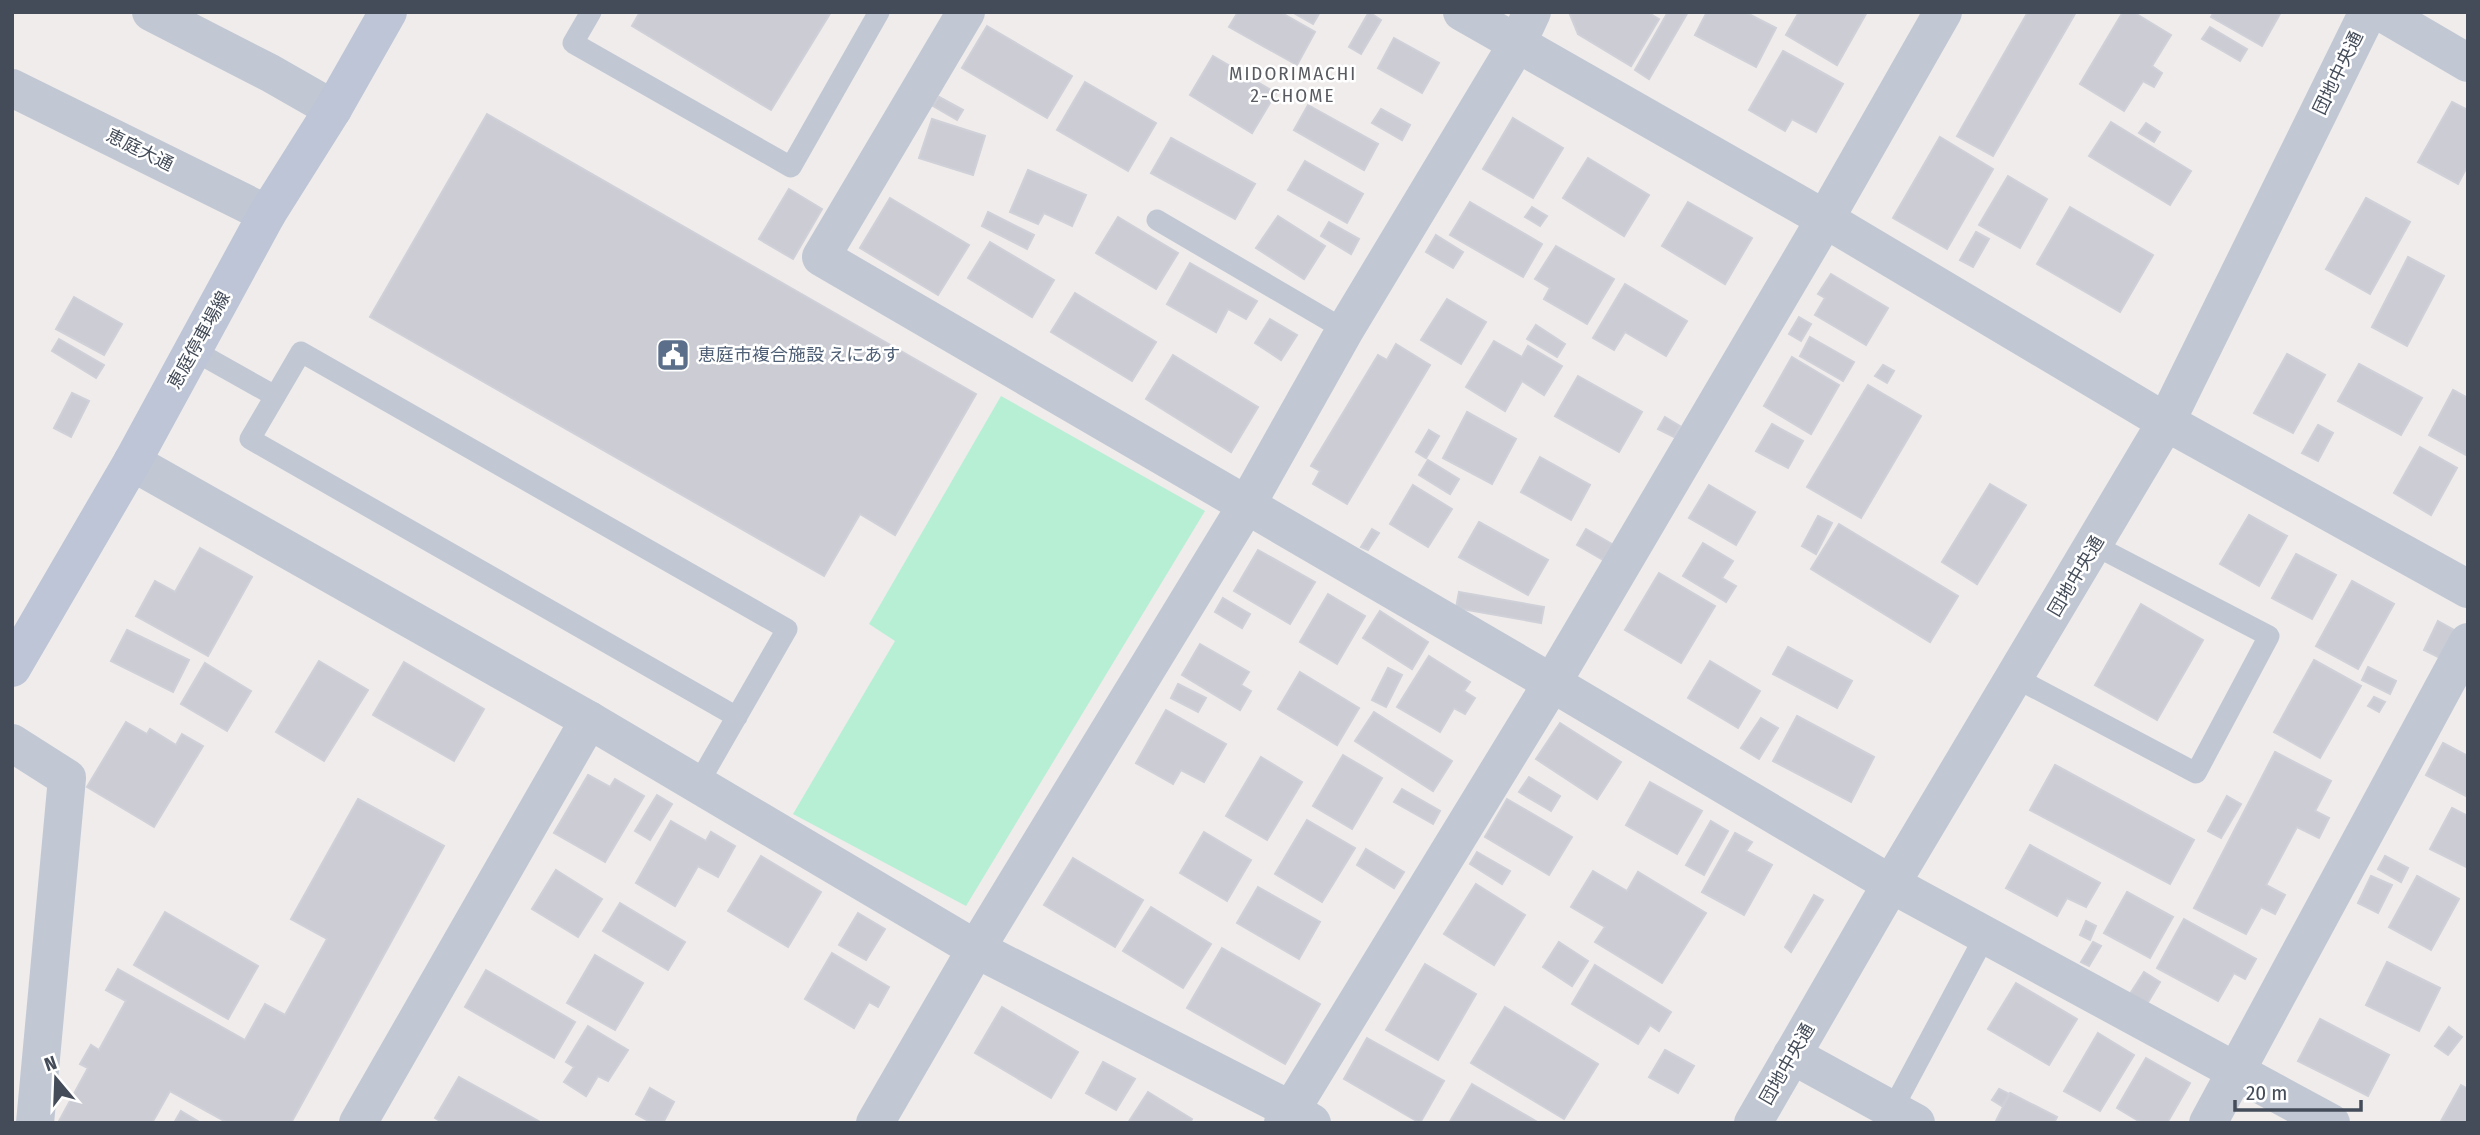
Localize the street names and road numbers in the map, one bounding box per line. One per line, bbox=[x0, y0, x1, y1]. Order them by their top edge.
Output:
street label: 団地中央通 bbox=[2308, 28, 2368, 118]
street label: 恵庭大通 bbox=[103, 124, 177, 176]
street label: 恵庭停車場線 bbox=[163, 287, 235, 393]
street label: 団地中央通 bbox=[2043, 532, 2109, 620]
street label: 団地中央通 bbox=[1755, 1020, 1819, 1108]

